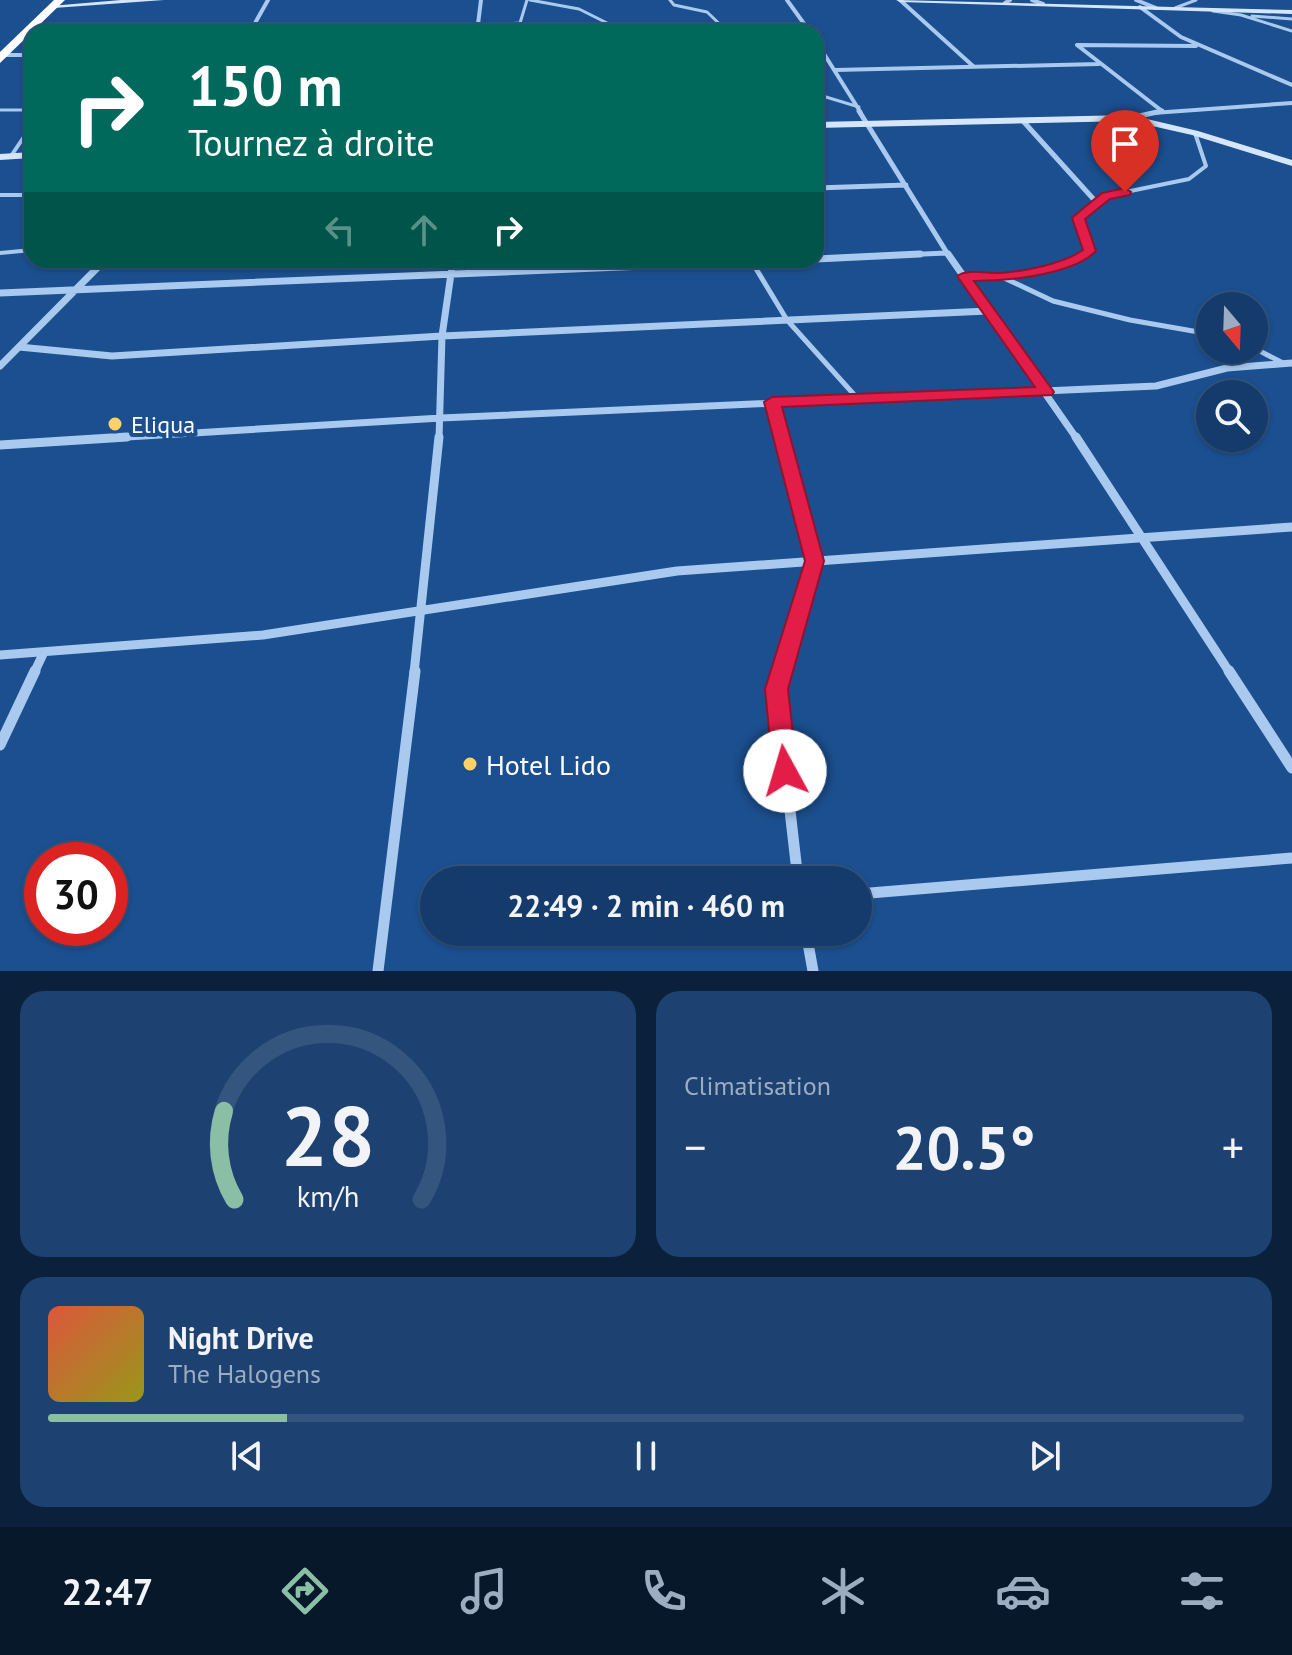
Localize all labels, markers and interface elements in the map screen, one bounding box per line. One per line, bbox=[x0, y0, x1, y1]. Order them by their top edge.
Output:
text: 150 m bbox=[188, 49, 343, 121]
icon: right bbox=[56, 56, 160, 160]
pin bbox=[1091, 110, 1159, 192]
text: Tournez à droite bbox=[188, 119, 435, 166]
icon: arrive bbox=[1103, 122, 1147, 166]
icon: left bbox=[318, 208, 362, 252]
icon: ahead bbox=[402, 208, 446, 252]
icon: right bbox=[486, 208, 530, 252]
north arrow bbox=[1196, 292, 1268, 364]
map controls bbox=[1196, 292, 1268, 452]
button: search bbox=[1196, 380, 1268, 452]
place label: Eliqua bbox=[131, 409, 195, 440]
marker: Eliqua bbox=[106, 415, 124, 433]
position arrow bbox=[743, 729, 827, 813]
place label: Hotel Lido bbox=[486, 746, 611, 783]
marker: Hotel Lido bbox=[461, 755, 479, 773]
speed limit sign: 30 bbox=[24, 842, 128, 946]
text: 22:49 · 2 min · 460 m bbox=[507, 886, 785, 925]
text: Climatisation bbox=[684, 1069, 831, 1102]
text: 28 bbox=[281, 1081, 375, 1189]
text: 20.5° bbox=[892, 1108, 1036, 1186]
text: − bbox=[684, 1118, 706, 1175]
text: + bbox=[1222, 1118, 1244, 1175]
text: km/h bbox=[297, 1178, 359, 1215]
text: Night Drive bbox=[168, 1318, 314, 1357]
text: The Halogens bbox=[168, 1357, 321, 1390]
icon: previous bbox=[225, 1434, 269, 1478]
icon: pause bbox=[624, 1434, 668, 1478]
icon: next bbox=[1023, 1434, 1067, 1478]
icon: directions bbox=[277, 1563, 333, 1619]
icon: music bbox=[456, 1563, 512, 1619]
icon: phone bbox=[636, 1563, 692, 1619]
icon: climate bbox=[815, 1563, 871, 1619]
icon: car bbox=[995, 1563, 1051, 1619]
icon: filters bbox=[1174, 1563, 1230, 1619]
text: 22:47 bbox=[62, 1568, 153, 1615]

